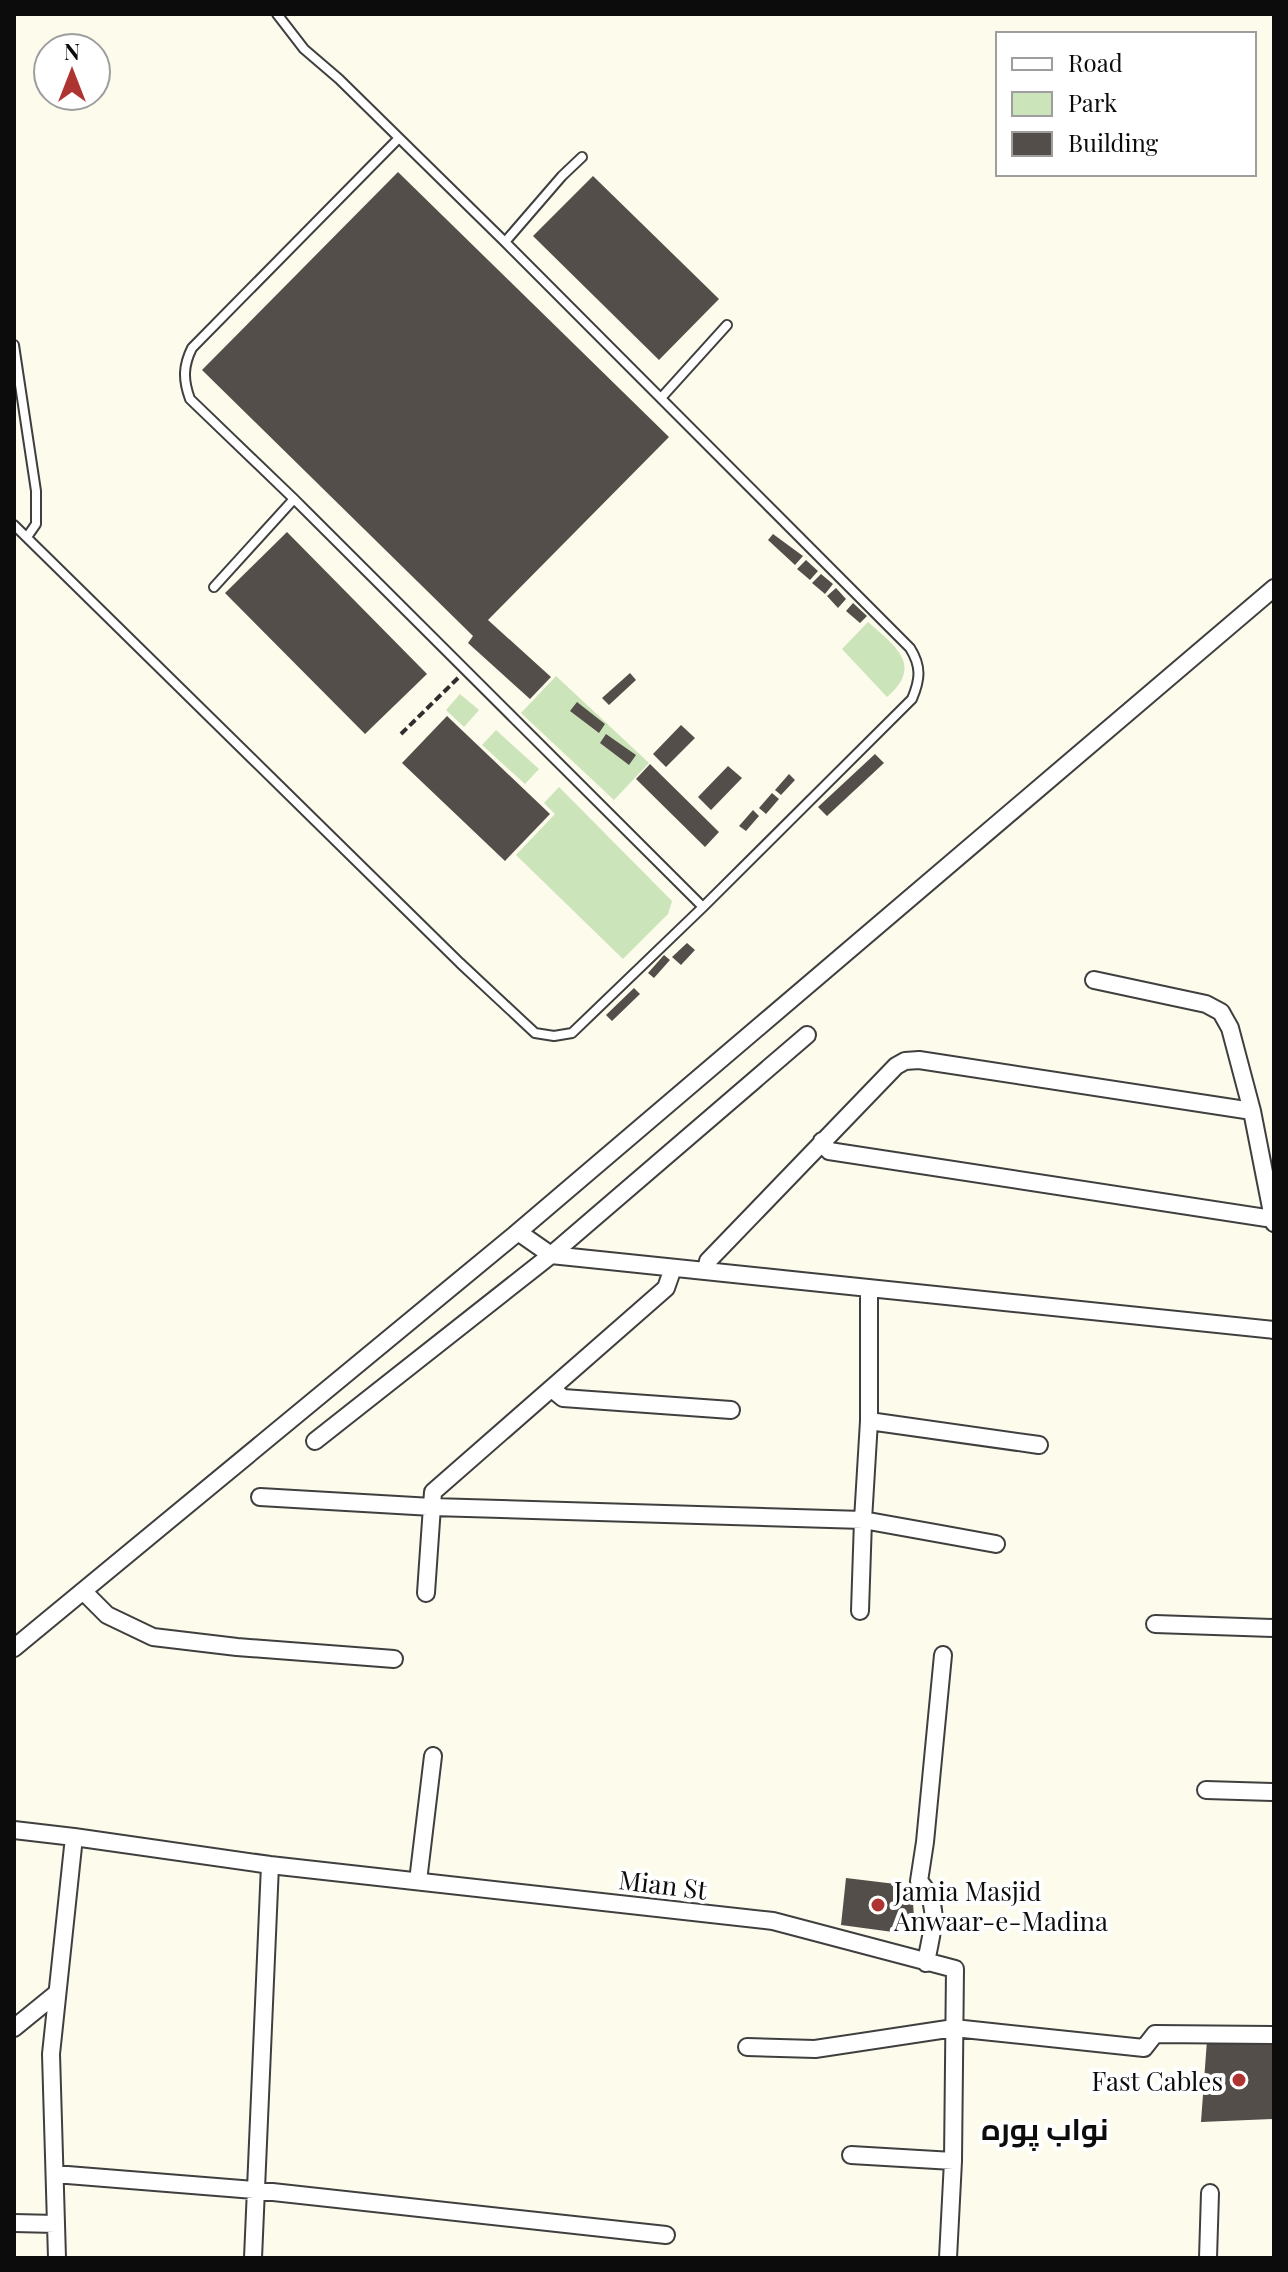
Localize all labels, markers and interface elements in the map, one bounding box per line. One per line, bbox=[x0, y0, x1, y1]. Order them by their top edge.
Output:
north arrow bbox=[32, 32, 112, 112]
legend bbox=[996, 32, 1256, 176]
text: N bbox=[64, 36, 80, 66]
text: Road bbox=[1068, 46, 1123, 78]
text: Park bbox=[1068, 86, 1118, 118]
text: Building bbox=[1068, 126, 1159, 158]
street label: Mian St bbox=[617, 1861, 710, 1907]
place label: Jamia Masjid Anwaar-e-Madina bbox=[893, 1873, 1108, 1938]
marker: Jamia Masjid Anwaar-e-Madina bbox=[869, 1896, 887, 1914]
place label: Fast Cables bbox=[1092, 2063, 1223, 2098]
marker: Fast Cables bbox=[1230, 2071, 1248, 2089]
district label: نواب پورہ bbox=[981, 2108, 1109, 2151]

